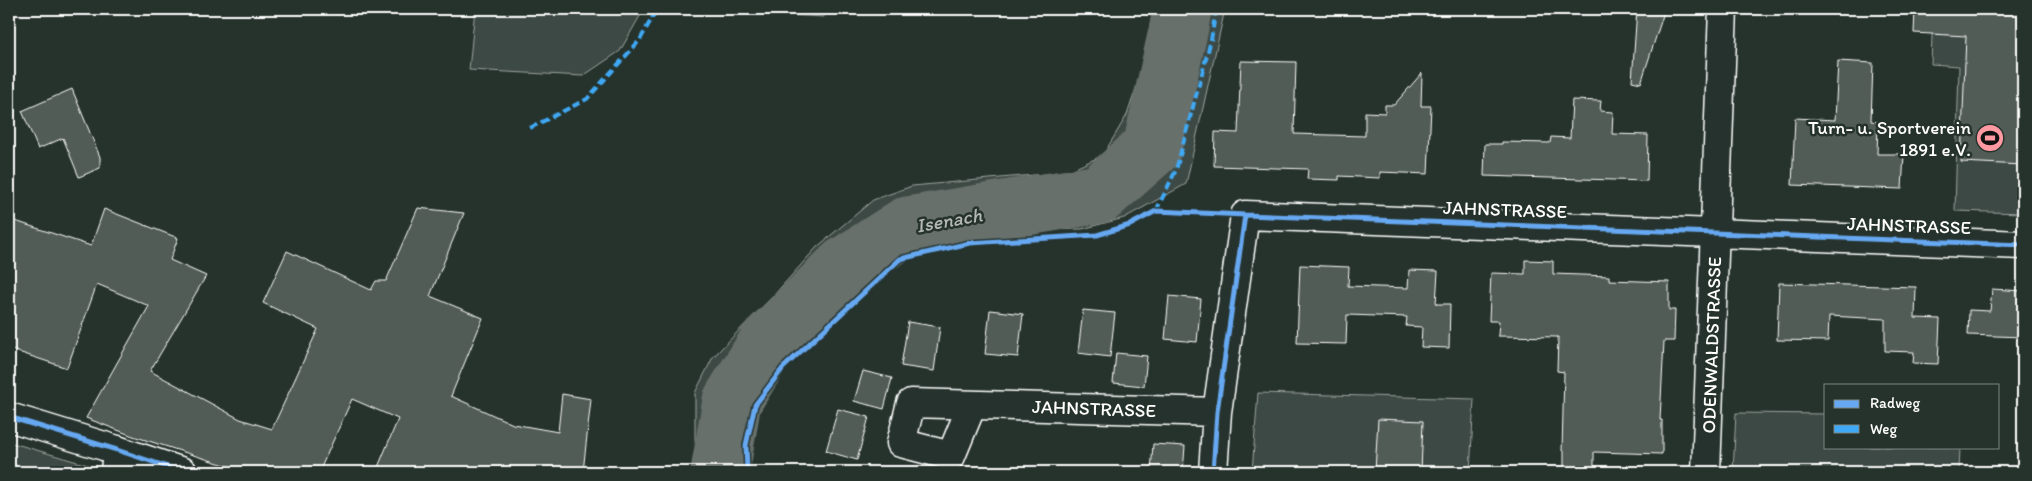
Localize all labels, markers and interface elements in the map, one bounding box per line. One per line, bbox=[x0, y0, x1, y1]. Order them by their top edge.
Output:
place label: Turn- u. Sportverein 1891 e.V. bbox=[1808, 116, 1971, 161]
sports icon: Turn- u. Sportverein 1891 e.V. bbox=[1975, 123, 2005, 153]
street label: JAHNSTRASSE bbox=[1443, 196, 1567, 223]
water label: Isenach bbox=[914, 202, 984, 238]
street label: JAHNSTRASSE bbox=[1847, 212, 1971, 239]
street label: ODENWALDSTRASSE bbox=[1697, 256, 1726, 434]
legend bbox=[1824, 384, 2000, 448]
text: Radweg bbox=[1870, 394, 1920, 412]
street label: JAHNSTRASSE bbox=[1032, 395, 1156, 422]
text: Weg bbox=[1870, 420, 1897, 438]

